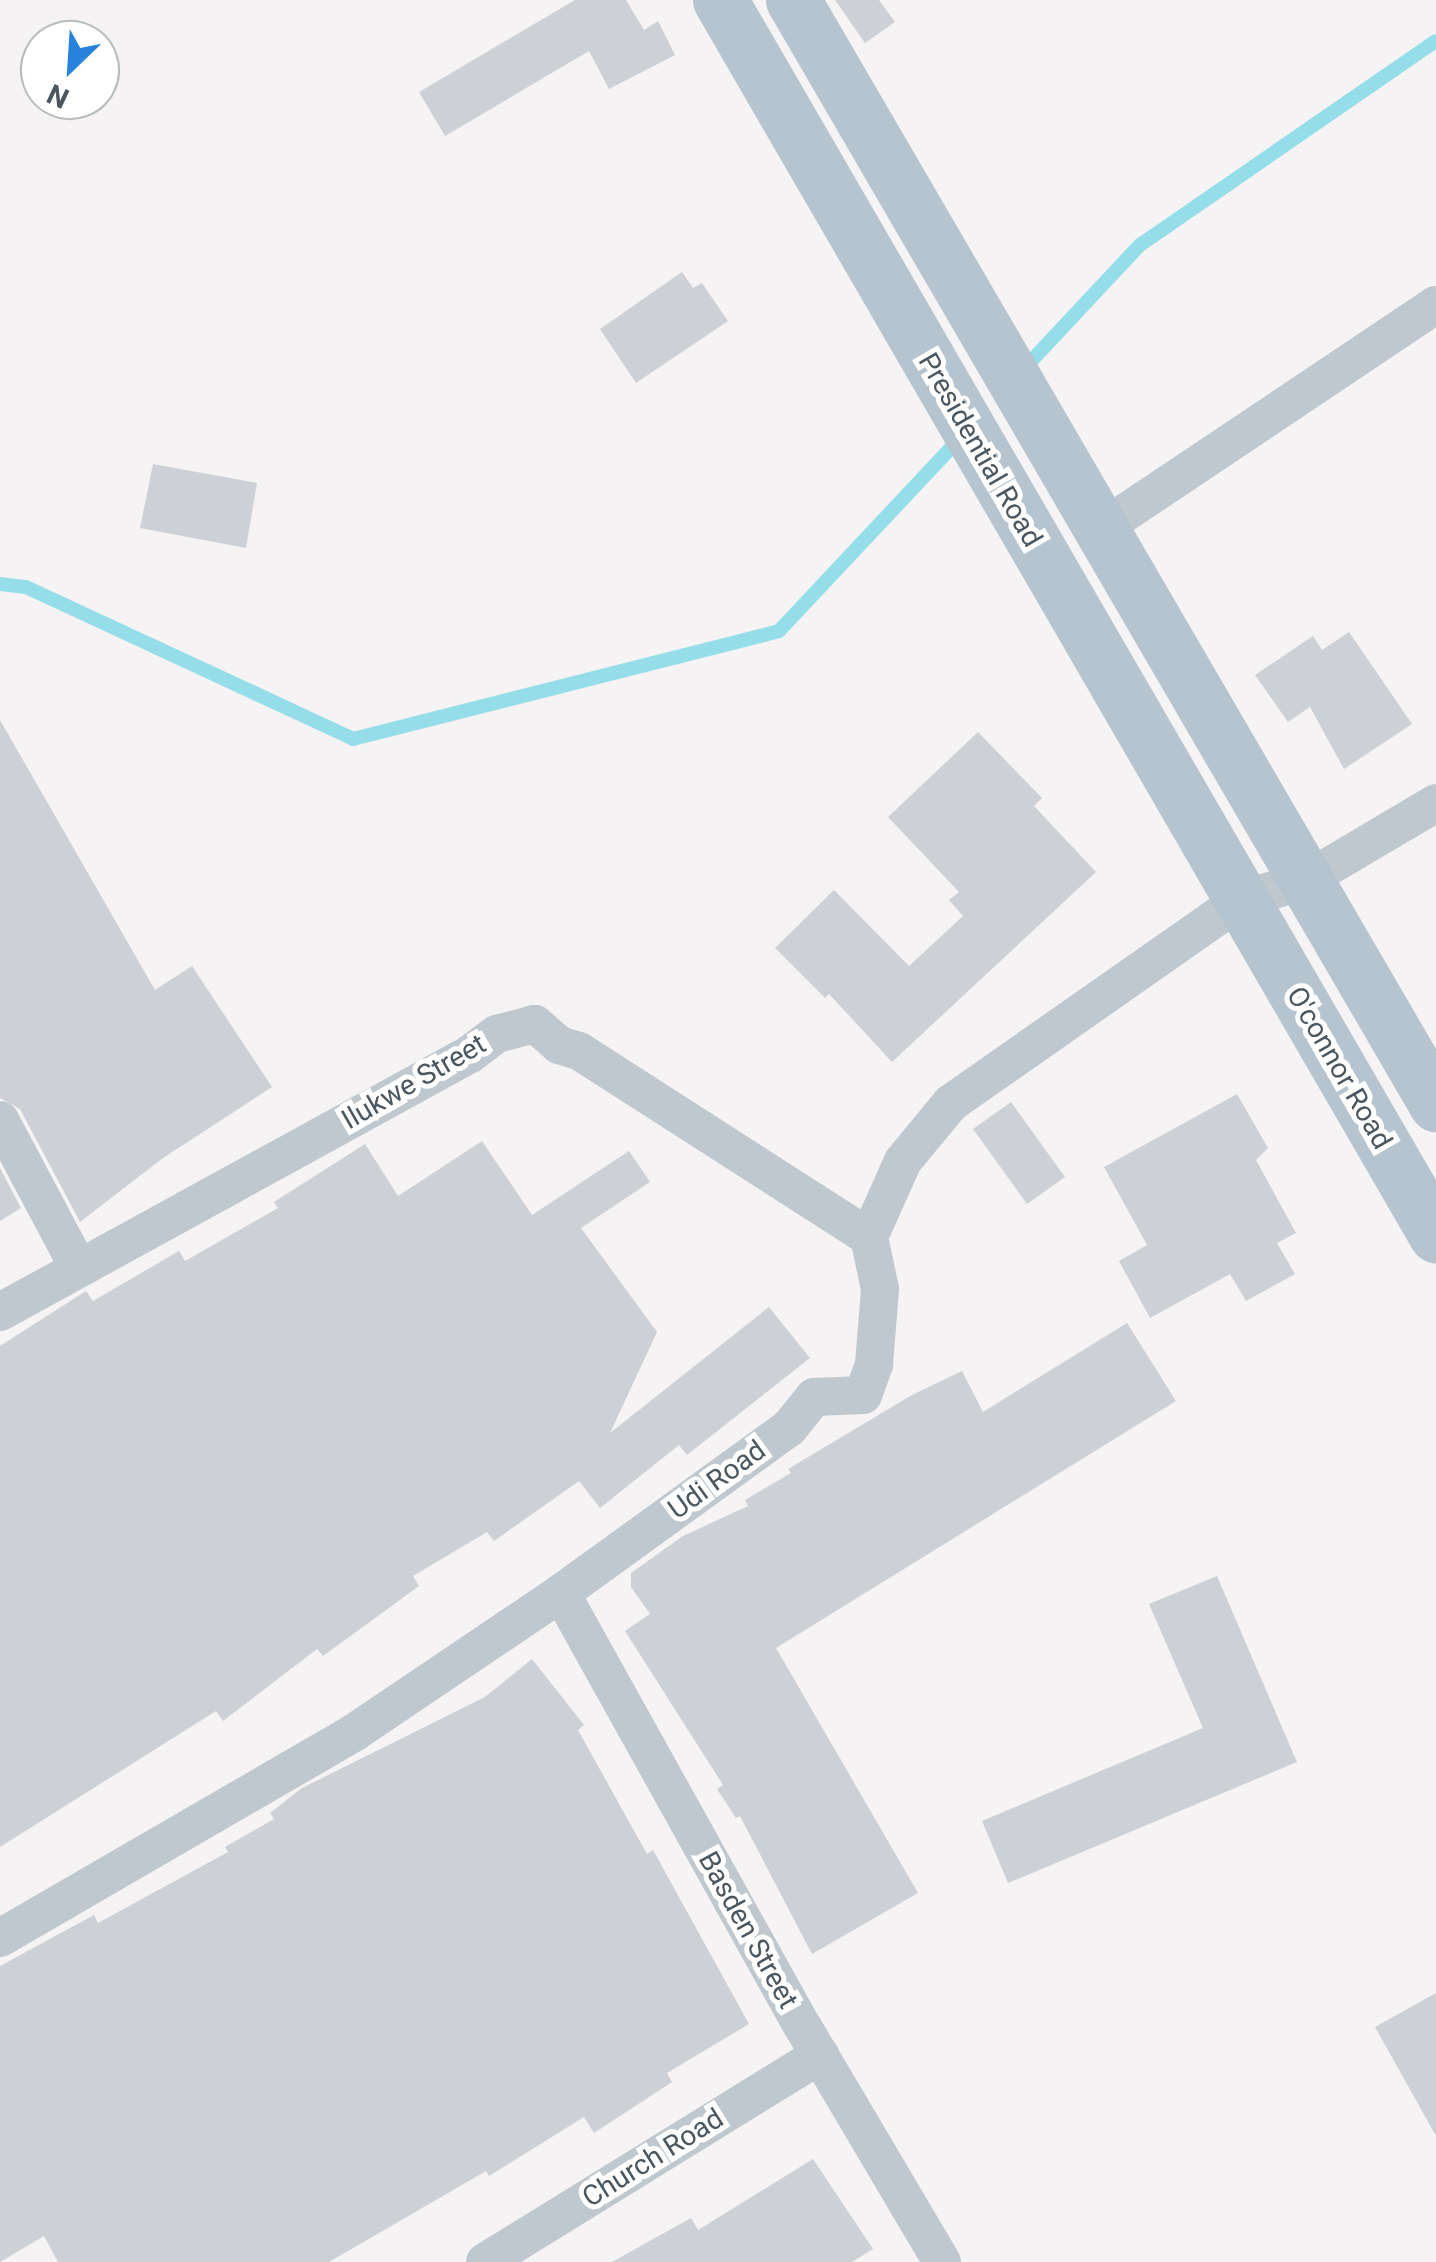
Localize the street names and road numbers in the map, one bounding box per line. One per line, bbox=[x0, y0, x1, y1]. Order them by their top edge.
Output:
street label: Presidential Road bbox=[911, 347, 1049, 553]
street label: O'connor Road bbox=[1279, 981, 1399, 1155]
street label: Ilukwe Street bbox=[336, 1027, 492, 1137]
street label: Udi Road bbox=[662, 1434, 772, 1526]
street label: Basden Street bbox=[691, 1846, 805, 2014]
street label: Church Road bbox=[576, 2101, 730, 2215]

